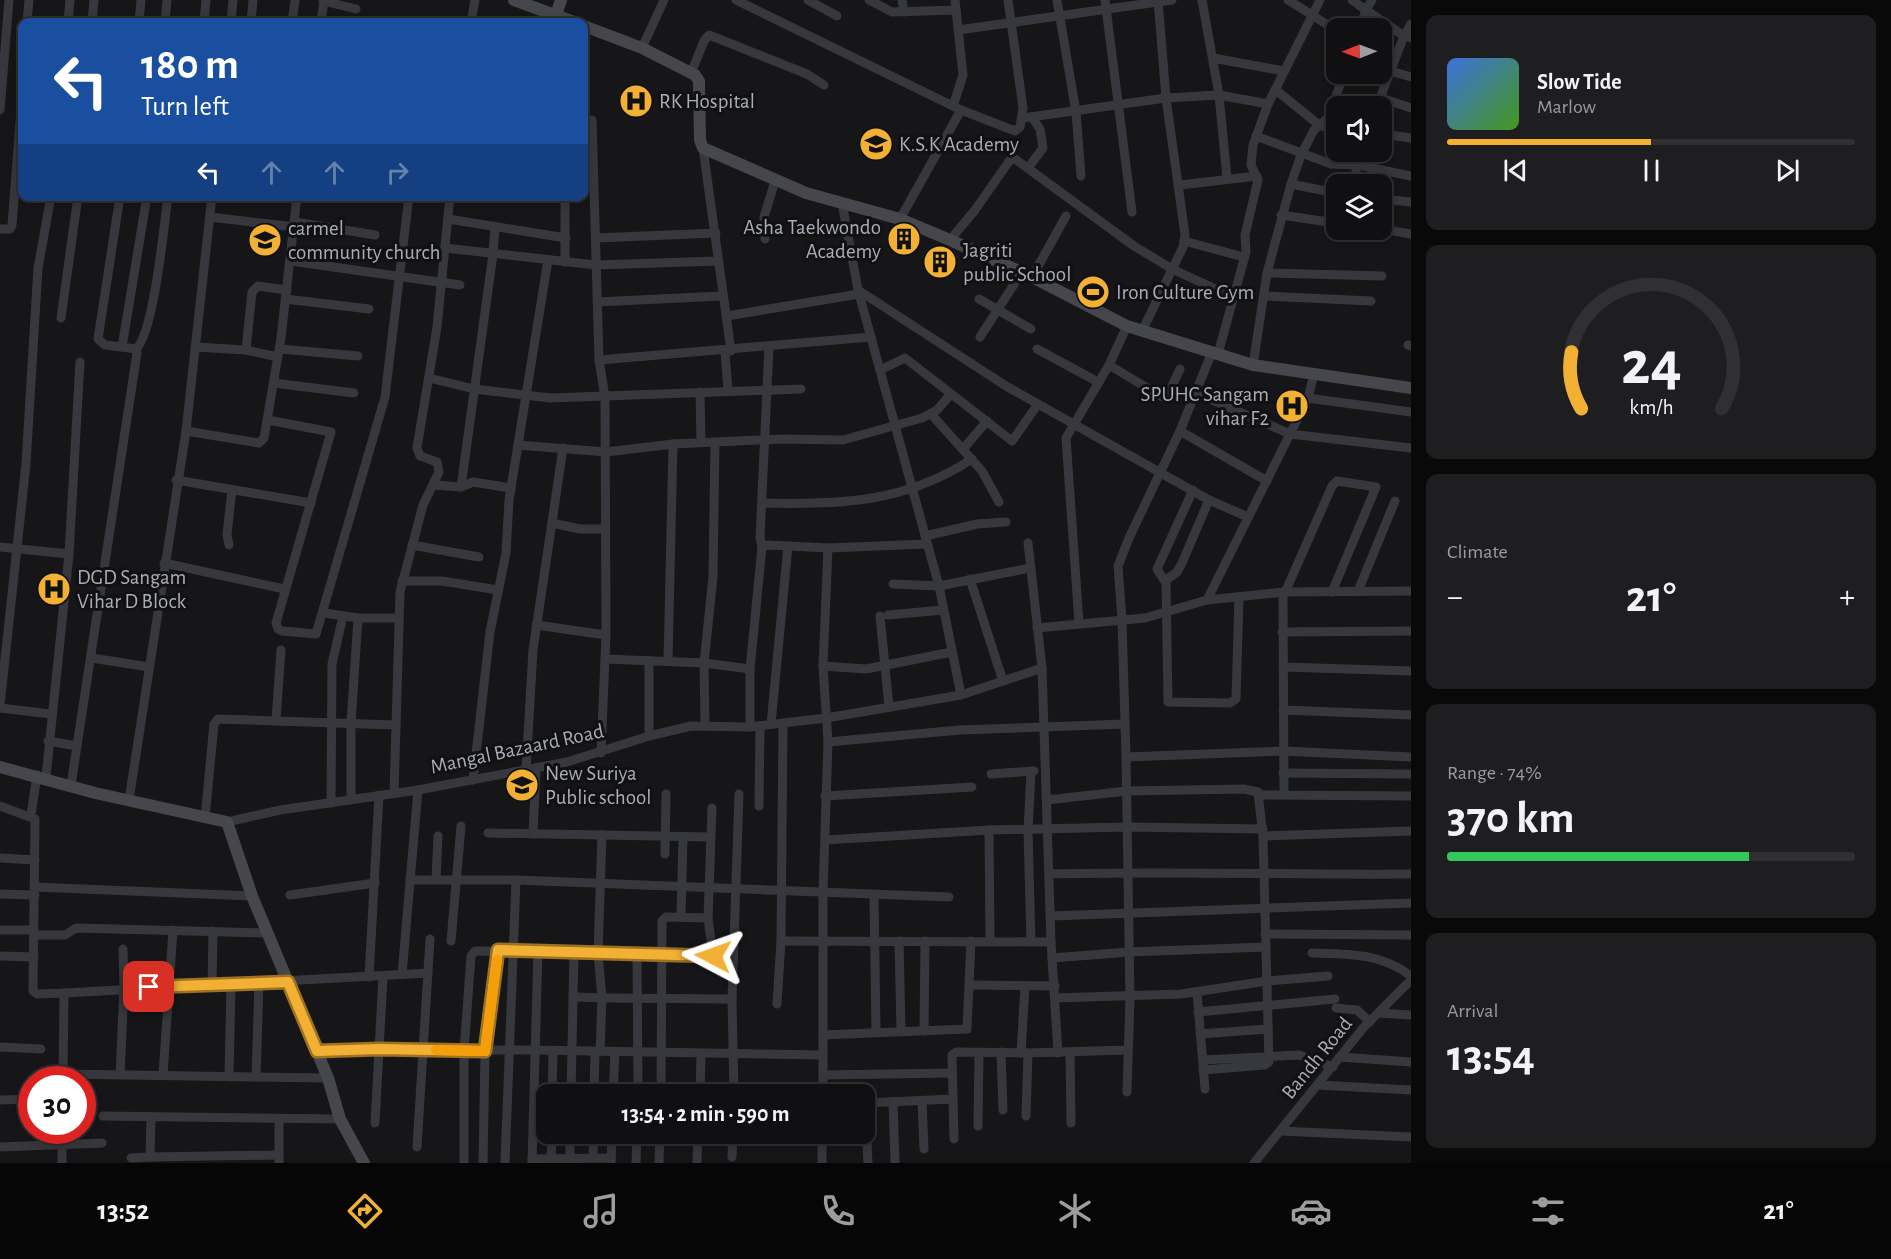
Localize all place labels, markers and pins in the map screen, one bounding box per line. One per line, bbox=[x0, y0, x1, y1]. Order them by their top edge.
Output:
hospital icon: RK Hospital bbox=[618, 83, 654, 119]
place label: RK Hospital bbox=[659, 91, 755, 112]
school or university icon: K.S.K Academy bbox=[858, 126, 894, 162]
place label: K.S.K Academy bbox=[899, 134, 1019, 155]
place label: Asha Taekwondo Academy bbox=[743, 217, 881, 262]
place label: carmel community church bbox=[288, 218, 440, 263]
building icon: Asha Taekwondo Academy bbox=[886, 221, 922, 257]
school or university icon: carmel community church bbox=[247, 222, 283, 258]
place label: Jagriti public School bbox=[963, 240, 1071, 285]
building icon: Jagriti public School bbox=[922, 244, 958, 280]
sports icon: Iron Culture Gym bbox=[1075, 274, 1111, 310]
place label: Iron Culture Gym bbox=[1116, 282, 1254, 303]
place label: SPUHC Sangam vihar F2 bbox=[1141, 384, 1269, 429]
hospital icon: SPUHC Sangam vihar F2 bbox=[1274, 388, 1310, 424]
place label: DGD Sangam Vihar D Block bbox=[77, 567, 186, 612]
hospital icon: DGD Sangam Vihar D Block bbox=[36, 571, 72, 607]
place label: New Suriya Public school bbox=[545, 763, 652, 808]
school or university icon: New Suriya Public school bbox=[504, 767, 540, 803]
pin bbox=[123, 961, 174, 1012]

